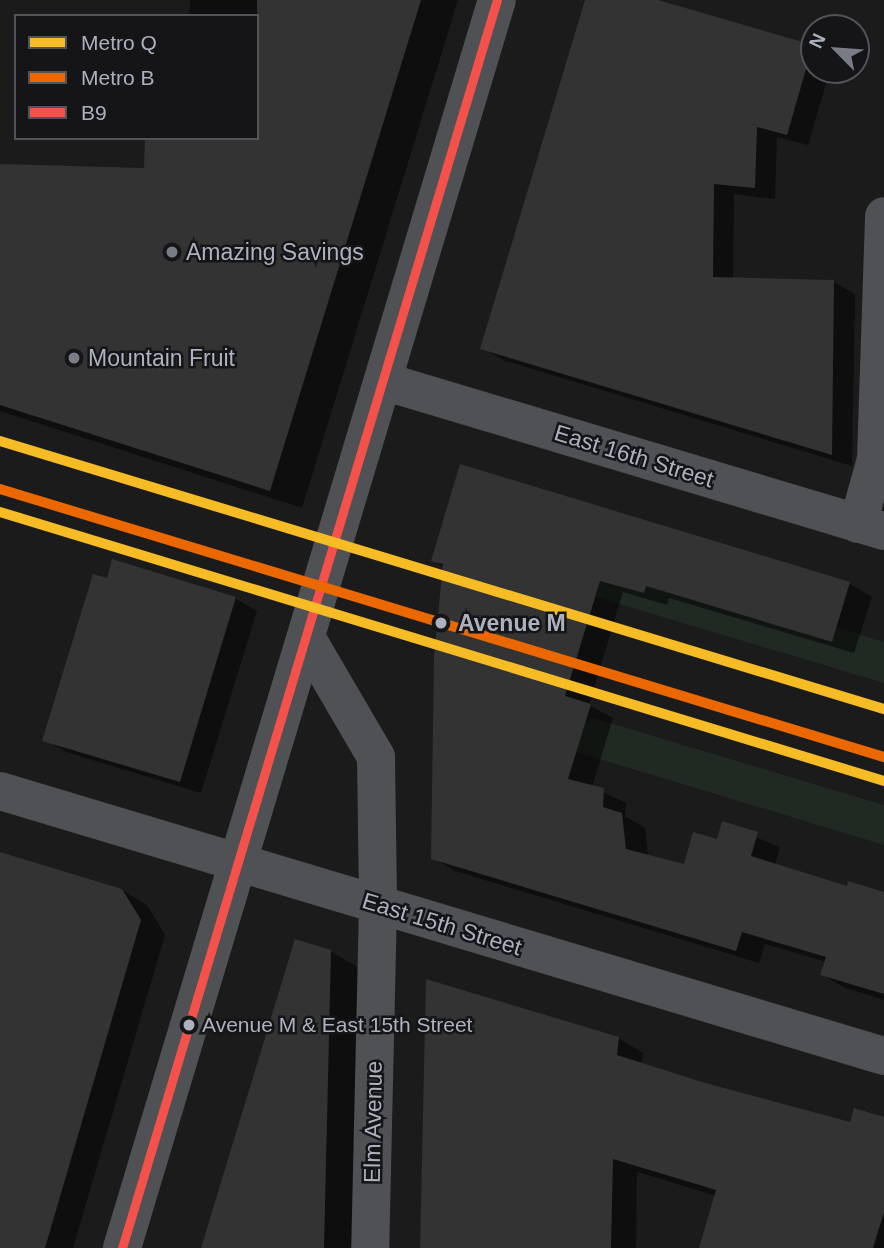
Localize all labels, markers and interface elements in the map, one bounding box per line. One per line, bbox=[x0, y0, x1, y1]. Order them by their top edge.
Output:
legend bbox=[14, 14, 259, 140]
north arrow bbox=[800, 14, 870, 84]
text: N bbox=[805, 30, 830, 51]
text: Metro Q bbox=[81, 31, 157, 54]
text: Metro B bbox=[81, 66, 155, 89]
text: B9 bbox=[81, 101, 107, 124]
place label: Amazing Savings bbox=[186, 238, 364, 266]
marker: Amazing Savings bbox=[164, 244, 180, 260]
place label: Mountain Fruit bbox=[88, 344, 235, 372]
marker: Mountain Fruit bbox=[66, 350, 82, 366]
street label: East 16th Street bbox=[551, 419, 717, 493]
place label: Avenue M bbox=[458, 609, 566, 637]
marker: Avenue M bbox=[430, 612, 452, 634]
street label: East 15th Street bbox=[359, 887, 525, 961]
place label: Avenue M & East 15th Street bbox=[202, 1012, 472, 1038]
marker: Avenue M & East 15th Street bbox=[182, 1018, 196, 1032]
street label: Elm Avenue bbox=[358, 1060, 388, 1184]

